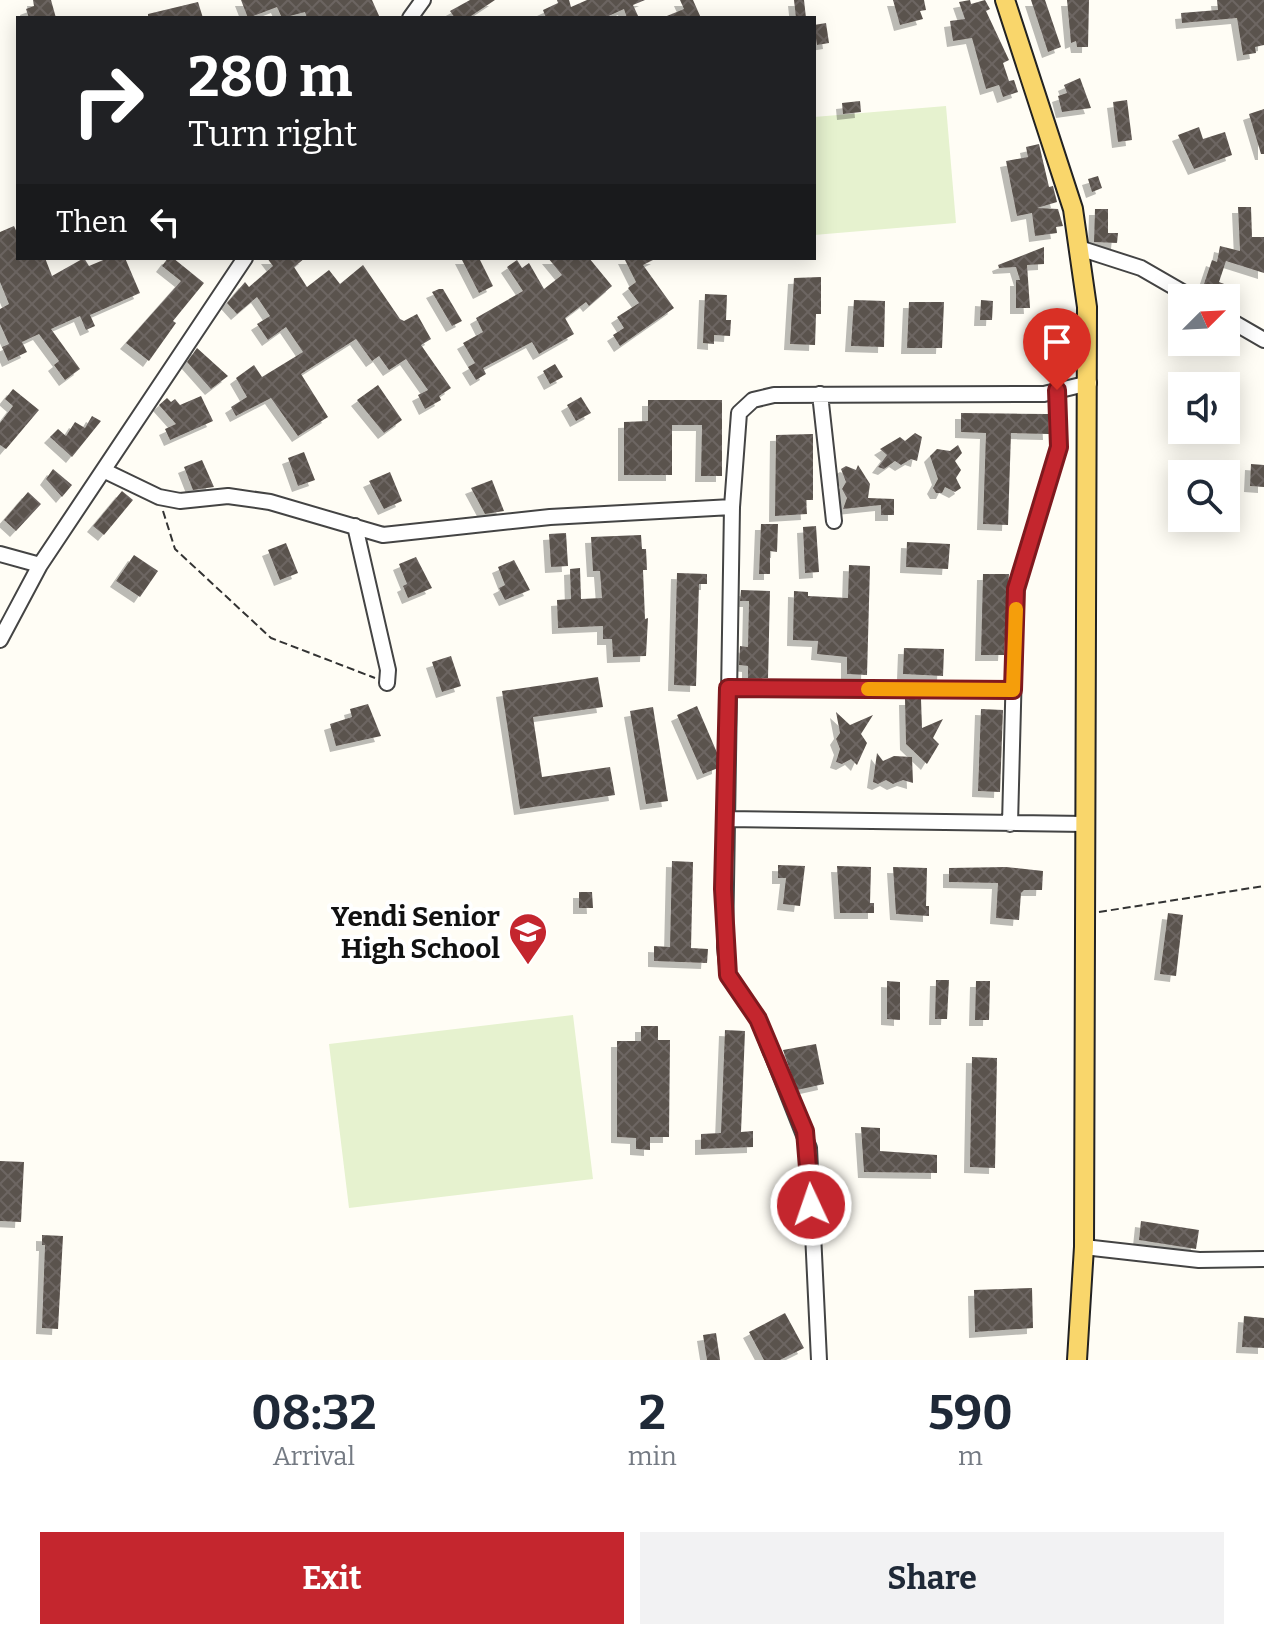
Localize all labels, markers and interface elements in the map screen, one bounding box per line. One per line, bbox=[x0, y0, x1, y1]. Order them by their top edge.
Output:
text: 280 m bbox=[188, 44, 352, 111]
icon: right bbox=[56, 48, 160, 152]
text: Turn right bbox=[188, 112, 357, 156]
icon: left bbox=[143, 200, 187, 244]
text: Then bbox=[56, 204, 127, 240]
north arrow bbox=[1168, 284, 1240, 356]
map controls bbox=[1168, 284, 1240, 532]
pin bbox=[1023, 308, 1091, 390]
icon: arrive bbox=[1035, 320, 1079, 364]
button: sound bbox=[1168, 372, 1240, 444]
button: search bbox=[1168, 460, 1240, 532]
place label: Yendi Senior High School bbox=[331, 900, 500, 965]
school or university icon: Yendi Senior High School bbox=[507, 911, 549, 966]
position arrow bbox=[769, 1163, 853, 1247]
text: 08:32 bbox=[251, 1384, 377, 1442]
text: 2 bbox=[639, 1384, 666, 1442]
text: 590 bbox=[928, 1384, 1013, 1442]
text: Arrival bbox=[273, 1441, 355, 1472]
text: min bbox=[628, 1441, 677, 1472]
text: m bbox=[958, 1441, 983, 1472]
button: Exit bbox=[40, 1532, 624, 1624]
button: Share bbox=[640, 1532, 1224, 1624]

